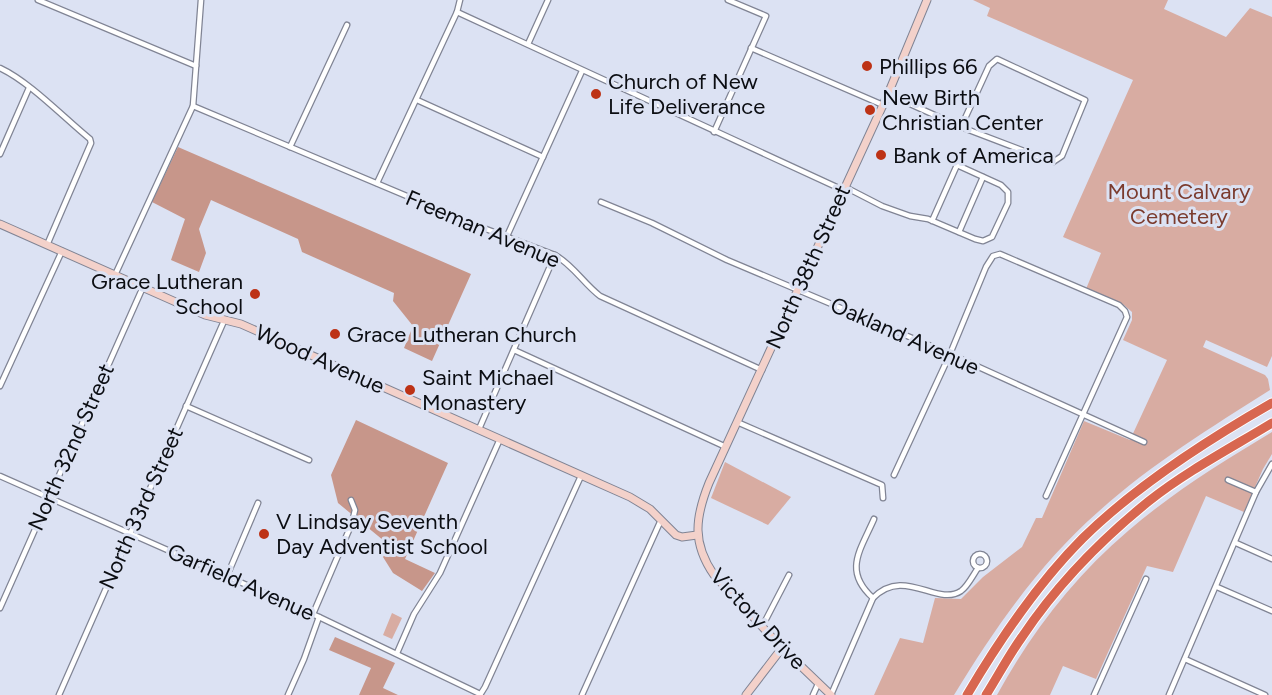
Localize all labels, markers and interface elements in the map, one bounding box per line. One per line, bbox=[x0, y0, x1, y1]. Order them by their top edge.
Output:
place label: Phillips 66 bbox=[879, 53, 978, 80]
marker: Phillips 66 bbox=[860, 59, 874, 73]
place label: Church of New Life Deliverance bbox=[608, 68, 765, 120]
place label: New Birth Christian Center bbox=[882, 84, 1044, 136]
marker: Church of New Life Deliverance bbox=[589, 87, 603, 101]
marker: New Birth Christian Center bbox=[863, 103, 877, 117]
place label: Bank of America bbox=[893, 142, 1054, 169]
marker: Bank of America bbox=[874, 148, 888, 162]
park label: Mount Calvary Cemetery bbox=[1107, 178, 1251, 230]
street label: North 38th Street bbox=[760, 181, 856, 353]
street label: Freeman Avenue bbox=[402, 184, 564, 274]
place label: Grace Lutheran School bbox=[91, 268, 243, 320]
marker: Grace Lutheran School bbox=[248, 287, 262, 301]
street label: Oakland Avenue bbox=[826, 291, 984, 381]
street label: Wood Avenue bbox=[251, 319, 389, 399]
place label: Grace Lutheran Church bbox=[347, 321, 576, 348]
marker: Grace Lutheran Church bbox=[328, 327, 342, 341]
street label: North 32nd Street bbox=[22, 359, 120, 535]
place label: Saint Michael Monastery bbox=[422, 364, 554, 416]
marker: Saint Michael Monastery bbox=[403, 383, 417, 397]
street label: North 33rd Street bbox=[93, 423, 189, 593]
place label: V Lindsay Seventh Day Adventist School bbox=[276, 508, 488, 560]
marker: V Lindsay Seventh Day Adventist School bbox=[257, 527, 271, 541]
street label: Garfield Avenue bbox=[163, 537, 319, 627]
street label: Victory Drive bbox=[704, 563, 812, 675]

